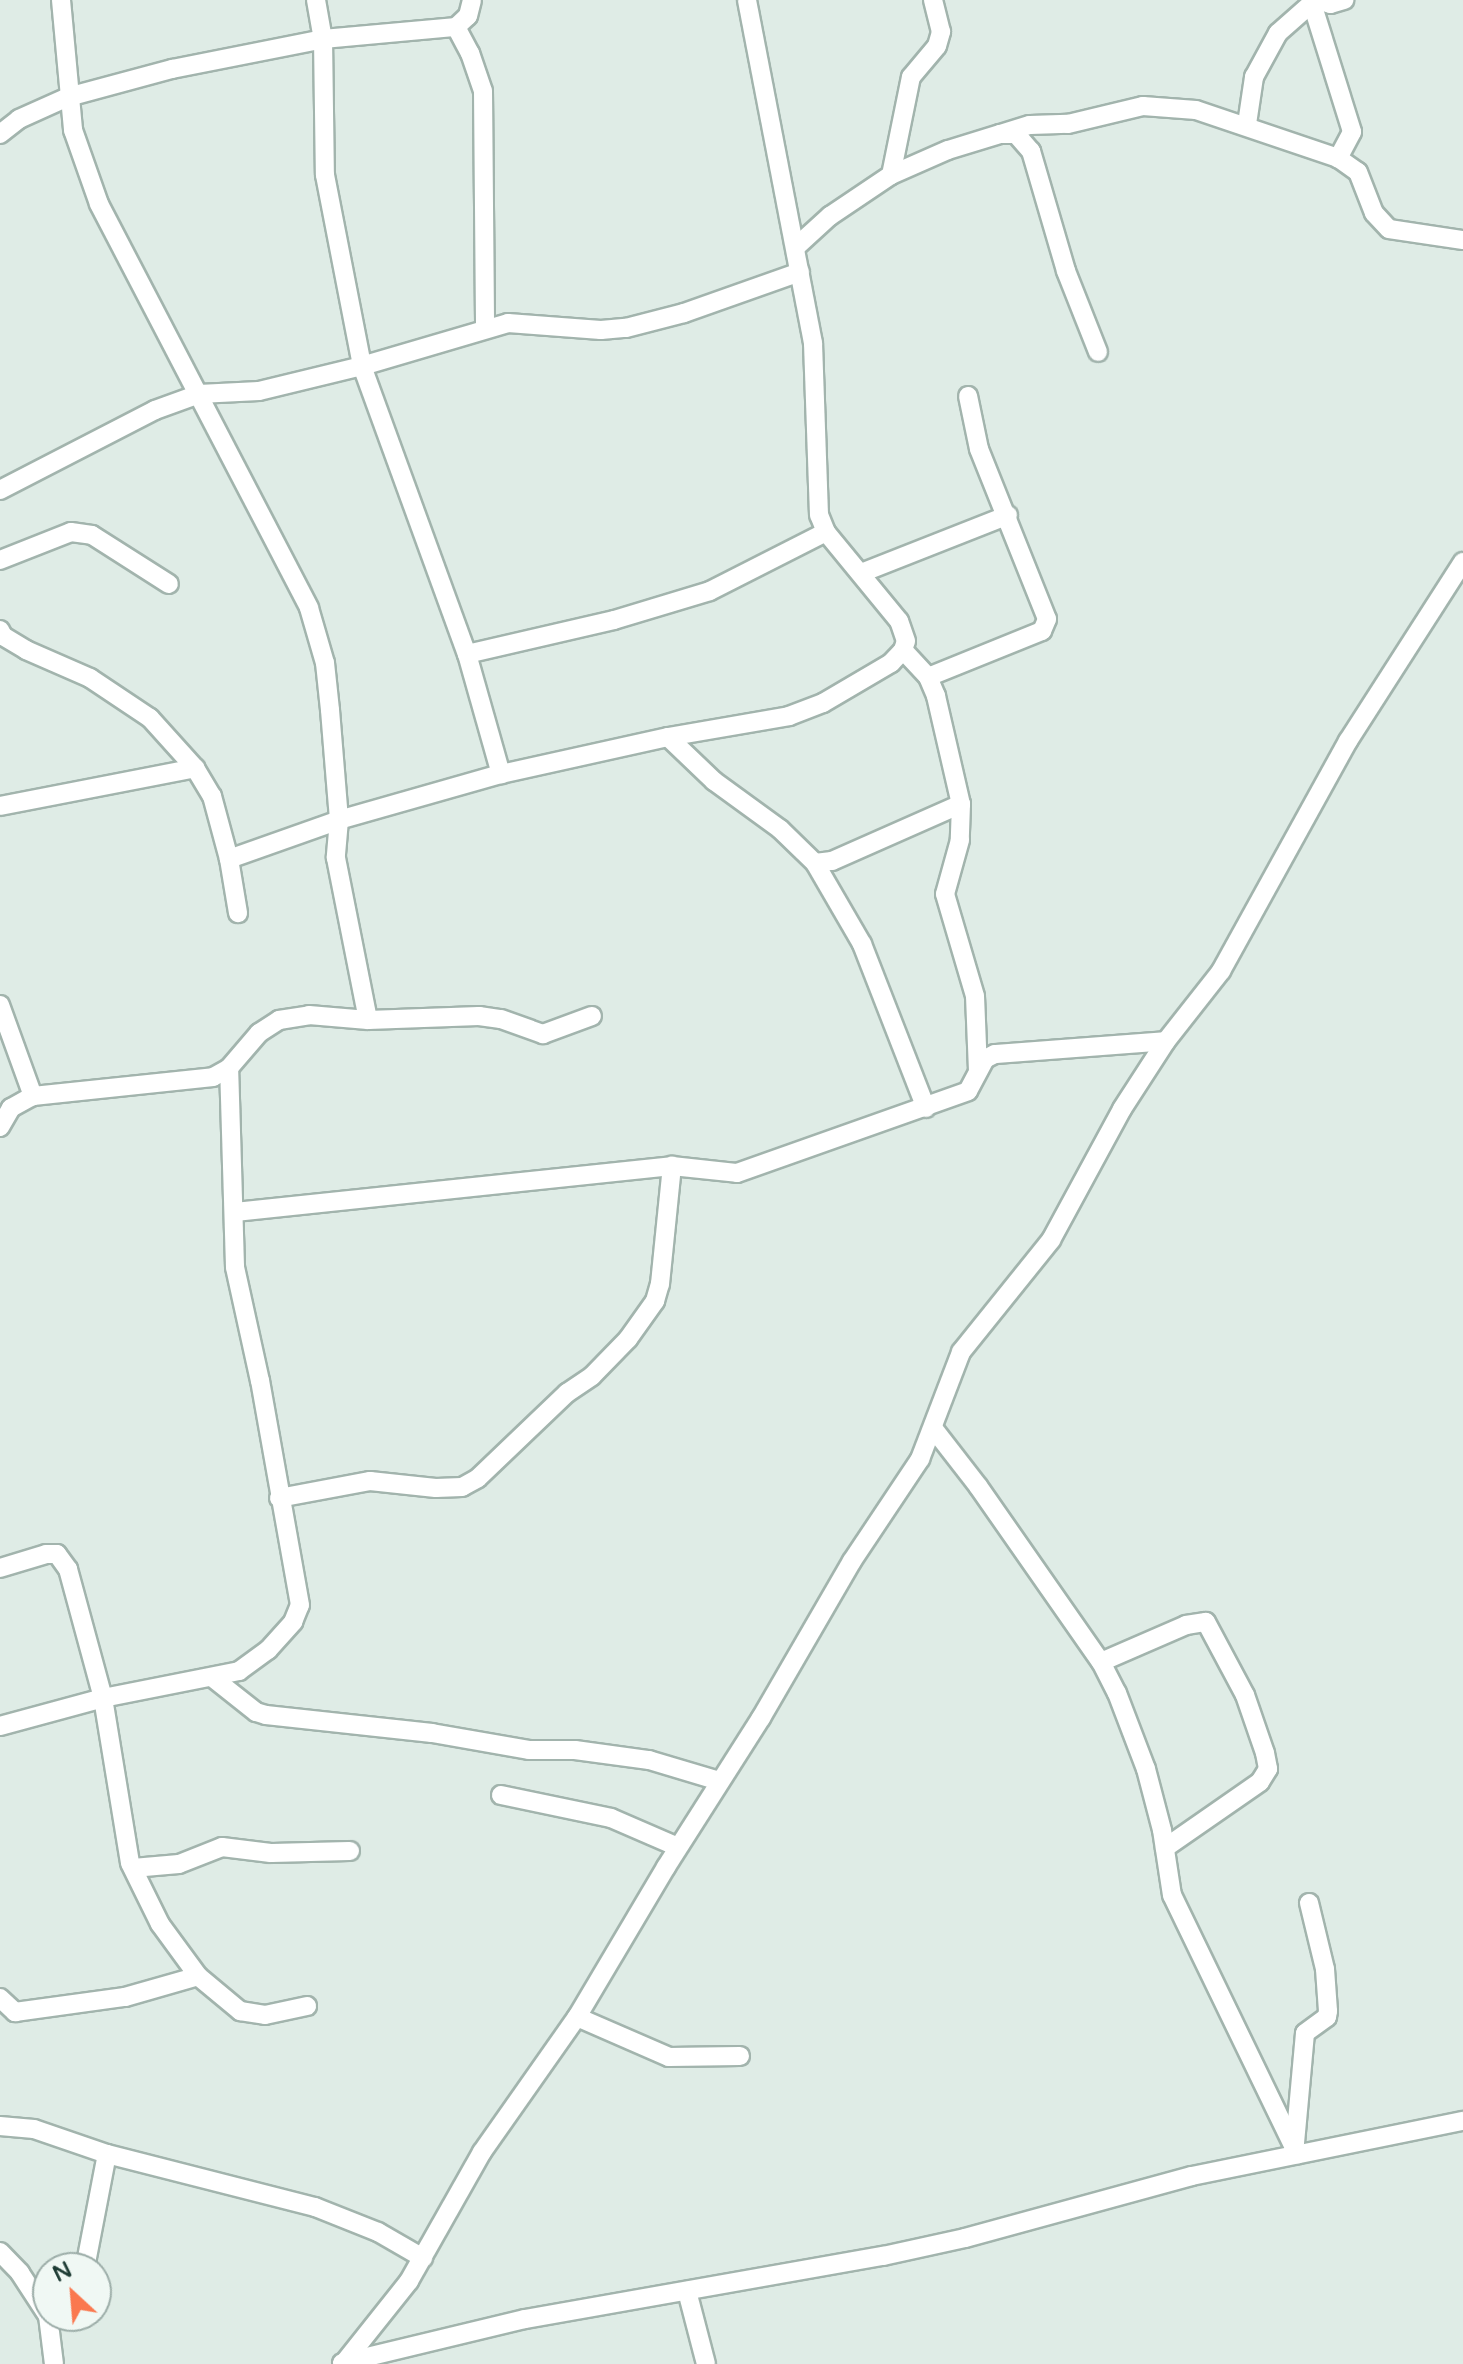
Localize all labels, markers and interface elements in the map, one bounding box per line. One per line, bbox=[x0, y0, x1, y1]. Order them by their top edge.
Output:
north arrow bbox=[32, 2252, 112, 2332]
text: N bbox=[49, 2257, 76, 2288]

